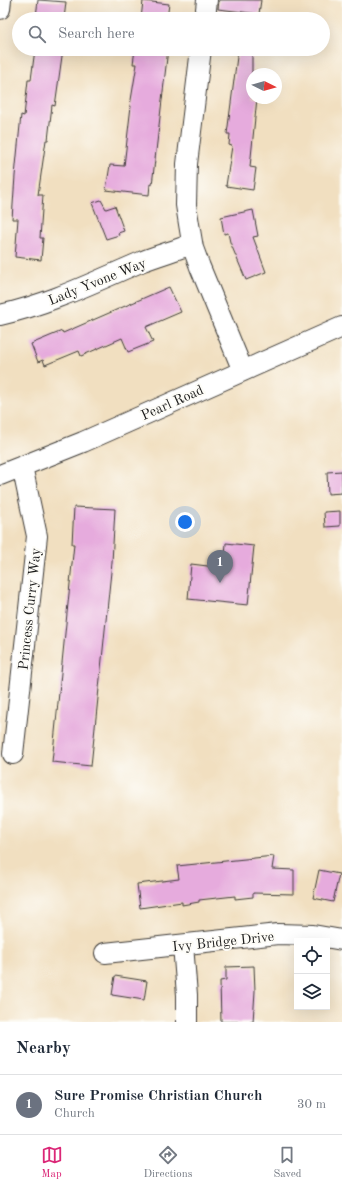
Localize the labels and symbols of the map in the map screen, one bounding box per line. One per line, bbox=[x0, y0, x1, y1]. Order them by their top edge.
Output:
north arrow bbox=[246, 68, 282, 104]
street label: Lady Yvone Way bbox=[46, 256, 149, 308]
street label: Pearl Road bbox=[139, 383, 206, 423]
your location bbox=[175, 512, 195, 532]
street label: Princess Curry Way bbox=[17, 547, 43, 671]
pin: 1 bbox=[207, 550, 233, 583]
street label: Ivy Bridge Drive bbox=[171, 930, 275, 954]

